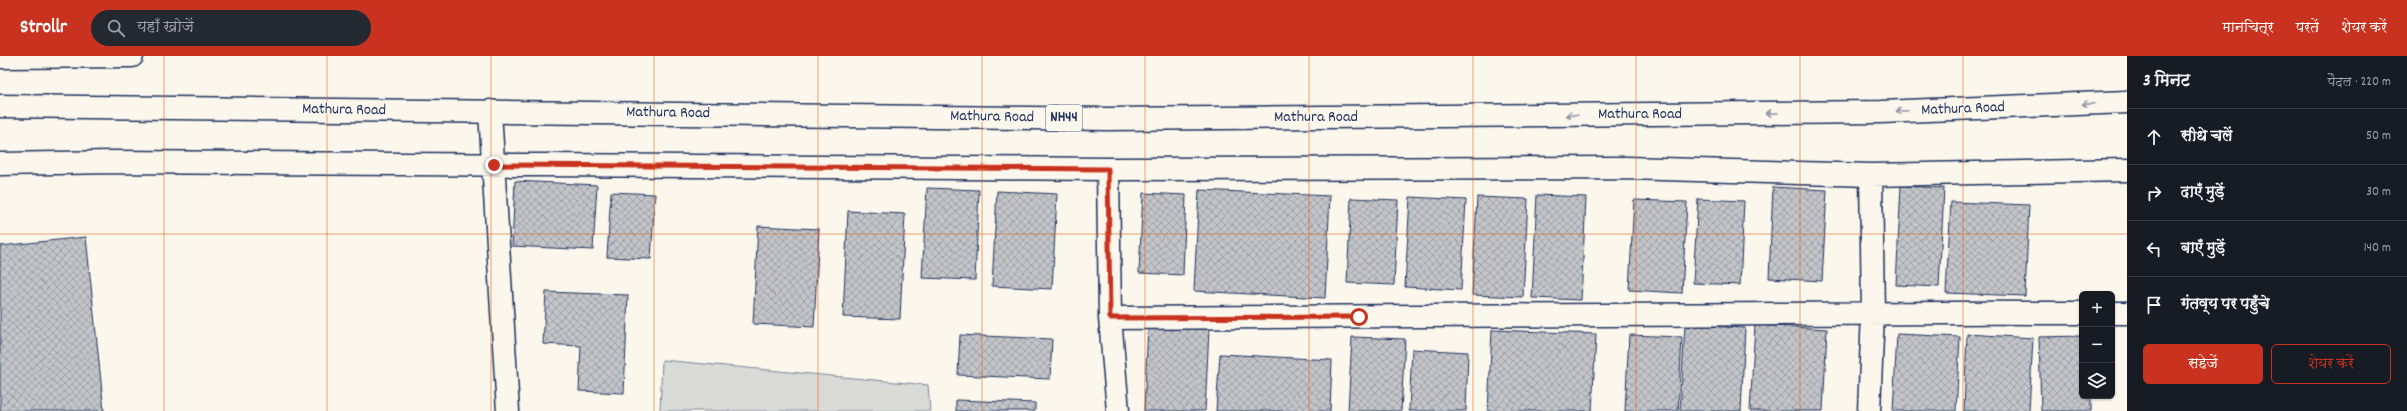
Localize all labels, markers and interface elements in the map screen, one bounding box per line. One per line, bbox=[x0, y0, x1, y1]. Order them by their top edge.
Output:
search box bbox=[91, 10, 371, 46]
text: Strollr bbox=[20, 15, 67, 42]
icon: search bbox=[105, 17, 127, 39]
text: यहाँ खोजें bbox=[137, 17, 194, 39]
text: मानचित्र bbox=[2222, 18, 2274, 38]
text: परतें bbox=[2296, 18, 2319, 38]
text: शेयर करें bbox=[2341, 18, 2387, 38]
text: 3 मिनट bbox=[2143, 70, 2190, 94]
text: पैदल · 220 m bbox=[2328, 73, 2391, 92]
street label: Mathura Road bbox=[1921, 96, 2005, 122]
street label: Mathura Road bbox=[302, 98, 386, 122]
one-way arrow bbox=[2082, 100, 2095, 107]
street label: Mathura Road bbox=[626, 101, 710, 125]
street label: Mathura Road bbox=[1598, 103, 1682, 126]
street label: Mathura Road bbox=[950, 105, 1034, 129]
road number: NH44 bbox=[1046, 105, 1082, 131]
street label: Mathura Road bbox=[1274, 106, 1358, 129]
one-way arrow bbox=[1896, 108, 1909, 115]
one-way arrow bbox=[1766, 109, 1779, 117]
one-way arrow bbox=[1566, 111, 1579, 119]
icon: ahead bbox=[2143, 126, 2165, 148]
text: सीधे चलें bbox=[2181, 126, 2232, 148]
text: 50 m bbox=[2366, 127, 2391, 146]
route end bbox=[485, 156, 503, 174]
icon: right bbox=[2143, 182, 2165, 204]
text: दाएँ मुड़ें bbox=[2181, 182, 2224, 204]
text: 30 m bbox=[2366, 183, 2391, 202]
icon: left bbox=[2143, 238, 2165, 260]
text: बाएँ मुड़ें bbox=[2181, 238, 2225, 260]
text: 140 m bbox=[2364, 239, 2391, 258]
map controls bbox=[2079, 291, 2115, 399]
button: + bbox=[2079, 291, 2115, 327]
icon: arrive bbox=[2143, 294, 2165, 316]
text: गंतव्य पर पहुँचे bbox=[2181, 294, 2270, 316]
route start bbox=[1350, 308, 1368, 326]
button: − bbox=[2079, 327, 2115, 363]
button: सहेजें bbox=[2143, 344, 2263, 384]
button: शेयर करें bbox=[2271, 344, 2391, 384]
button: layers bbox=[2079, 363, 2115, 399]

